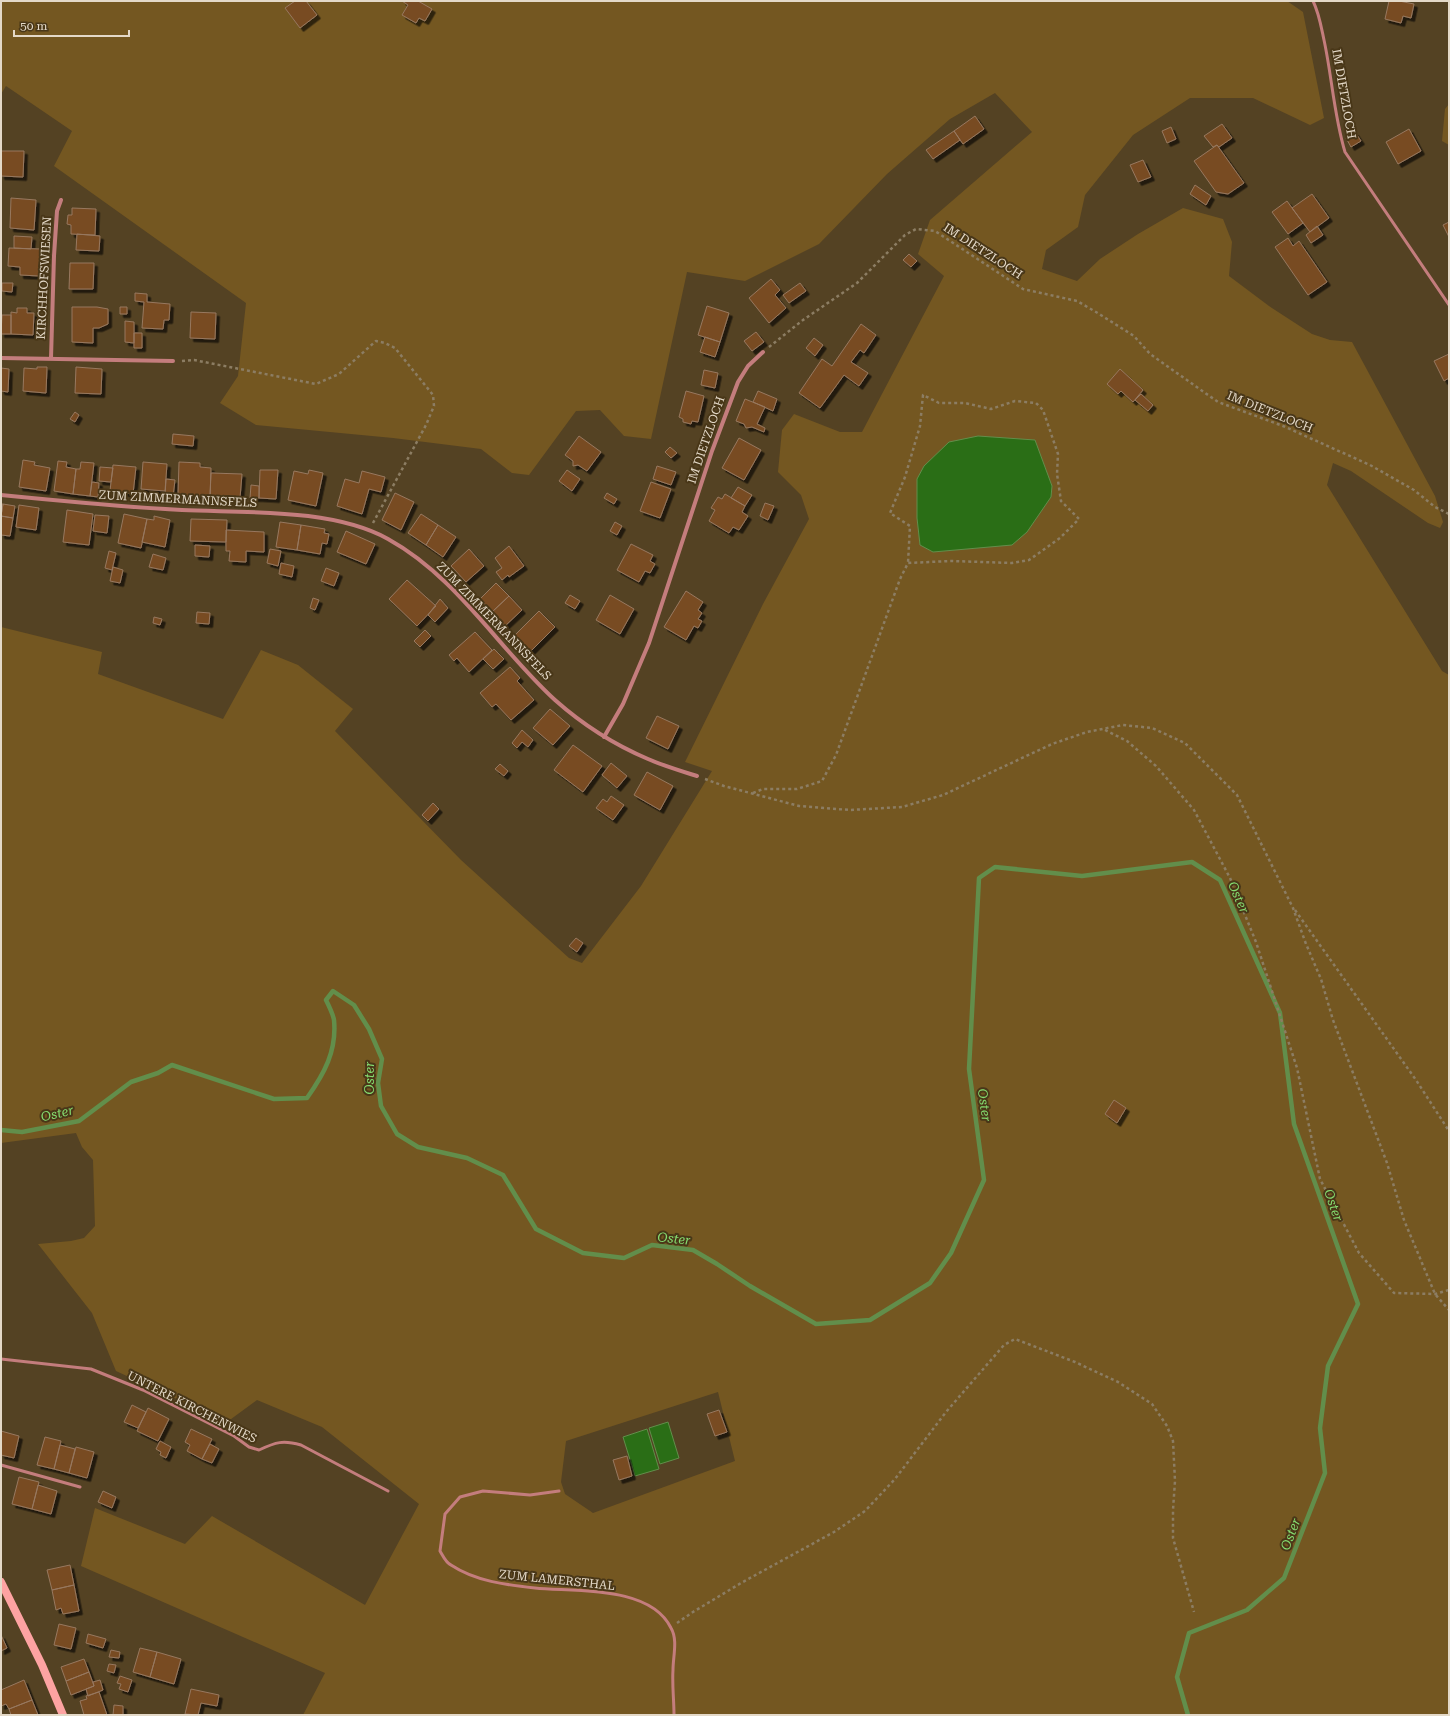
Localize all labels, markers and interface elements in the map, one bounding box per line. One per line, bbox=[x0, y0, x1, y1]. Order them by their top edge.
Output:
scale bar bbox=[14, 12, 129, 38]
text: 50 m bbox=[20, 19, 47, 33]
street label: IM DIETZLOCH bbox=[1329, 48, 1359, 140]
street label: KIRCHHOFSWIESEN bbox=[34, 216, 54, 340]
street label: IM DIETZLOCH bbox=[941, 220, 1025, 282]
street label: IM DIETZLOCH bbox=[1225, 388, 1315, 436]
street label: IM DIETZLOCH bbox=[685, 395, 727, 485]
street label: ZUM ZIMMERMANNSFELS bbox=[98, 488, 258, 510]
street label: ZUM ZIMMERMANNSFELS bbox=[434, 559, 554, 683]
water label: Oster bbox=[1225, 879, 1252, 916]
water label: Oster bbox=[362, 1061, 377, 1095]
water label: Oster bbox=[975, 1088, 994, 1123]
water label: Oster bbox=[39, 1102, 75, 1125]
water label: Oster bbox=[1321, 1187, 1346, 1224]
water label: Oster bbox=[657, 1229, 692, 1248]
street label: UNTERE KIRCHENWIES bbox=[125, 1368, 259, 1446]
water label: Oster bbox=[1278, 1516, 1304, 1552]
street label: ZUM LAMERSTHAL bbox=[499, 1567, 615, 1593]

